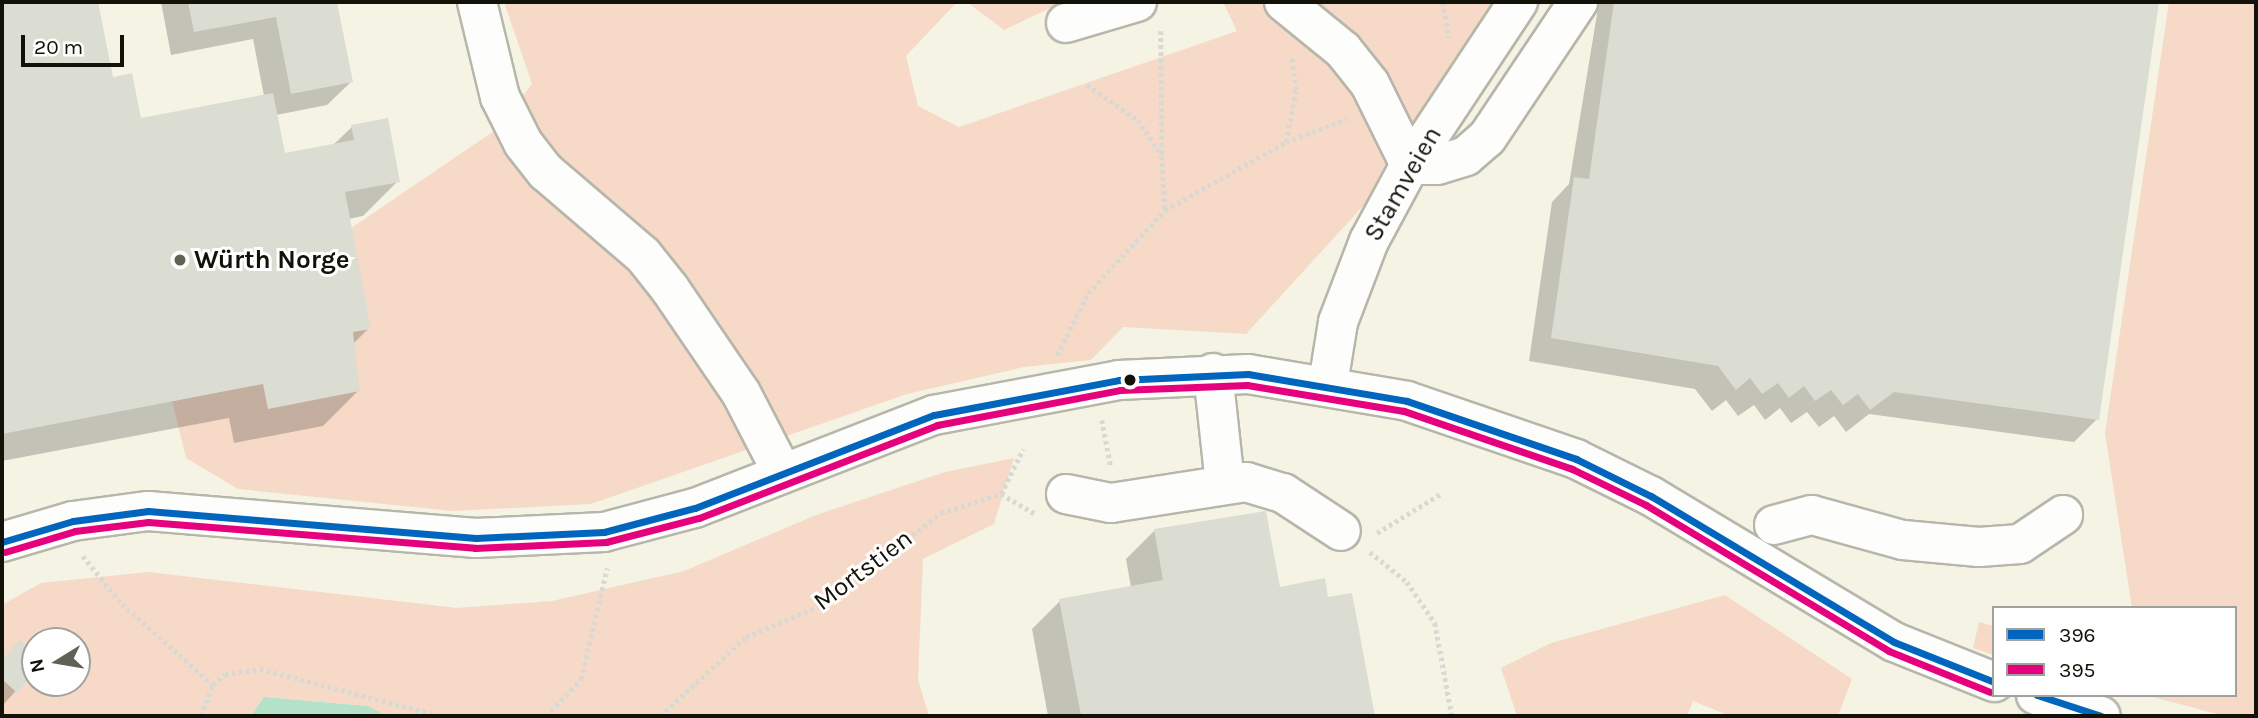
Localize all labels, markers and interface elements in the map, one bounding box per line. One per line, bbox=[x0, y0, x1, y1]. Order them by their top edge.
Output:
scale bar bbox=[24, 21, 128, 65]
text: 20 m bbox=[34, 35, 83, 59]
street label: Stamveien bbox=[1358, 121, 1448, 247]
place label: Würth Norge bbox=[194, 244, 350, 276]
marker: Würth Norge bbox=[172, 252, 188, 268]
unlabelled marker bbox=[1123, 373, 1137, 387]
street label: Mortstien bbox=[807, 523, 919, 617]
legend bbox=[1992, 606, 2237, 697]
text: 396 bbox=[2059, 623, 2096, 647]
north arrow bbox=[21, 627, 91, 697]
text: N bbox=[25, 657, 49, 674]
text: 395 bbox=[2059, 658, 2095, 682]

